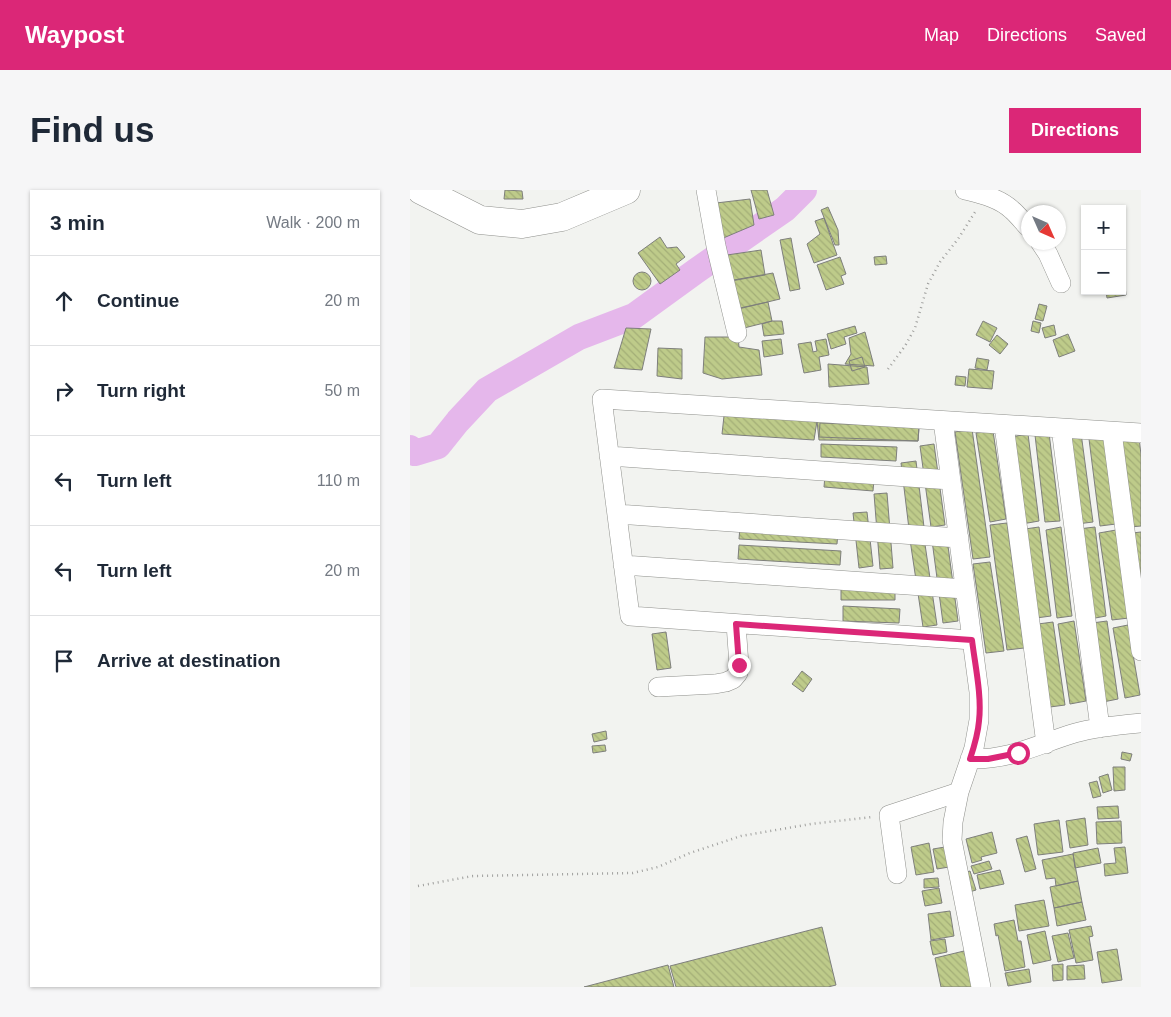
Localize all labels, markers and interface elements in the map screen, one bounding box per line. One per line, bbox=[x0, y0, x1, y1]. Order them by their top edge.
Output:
text: Waypost bbox=[25, 21, 124, 48]
text: Map bbox=[924, 25, 959, 45]
text: Directions bbox=[987, 25, 1067, 45]
text: Saved bbox=[1095, 25, 1146, 45]
button: Directions bbox=[1009, 108, 1141, 153]
text: Find us bbox=[30, 110, 154, 149]
north arrow bbox=[1021, 205, 1066, 250]
map controls bbox=[1081, 205, 1126, 295]
button: + bbox=[1081, 205, 1126, 250]
text: 3 min bbox=[50, 211, 105, 234]
text: Walk · 200 m bbox=[266, 214, 360, 231]
button: − bbox=[1081, 250, 1126, 295]
icon: ahead bbox=[50, 287, 78, 315]
text: Continue bbox=[97, 290, 179, 311]
text: 20 m bbox=[324, 292, 360, 309]
icon: right bbox=[50, 377, 78, 405]
text: Turn right bbox=[97, 380, 185, 401]
text: 50 m bbox=[324, 382, 360, 399]
icon: left bbox=[50, 467, 78, 495]
text: Turn left bbox=[97, 470, 172, 491]
text: 110 m bbox=[317, 472, 360, 489]
icon: left bbox=[50, 557, 78, 585]
text: Turn left bbox=[97, 560, 172, 581]
text: 20 m bbox=[324, 562, 360, 579]
icon: arrive bbox=[50, 647, 78, 675]
text: Arrive at destination bbox=[97, 650, 281, 671]
route end bbox=[728, 654, 751, 677]
route start bbox=[1007, 742, 1030, 765]

